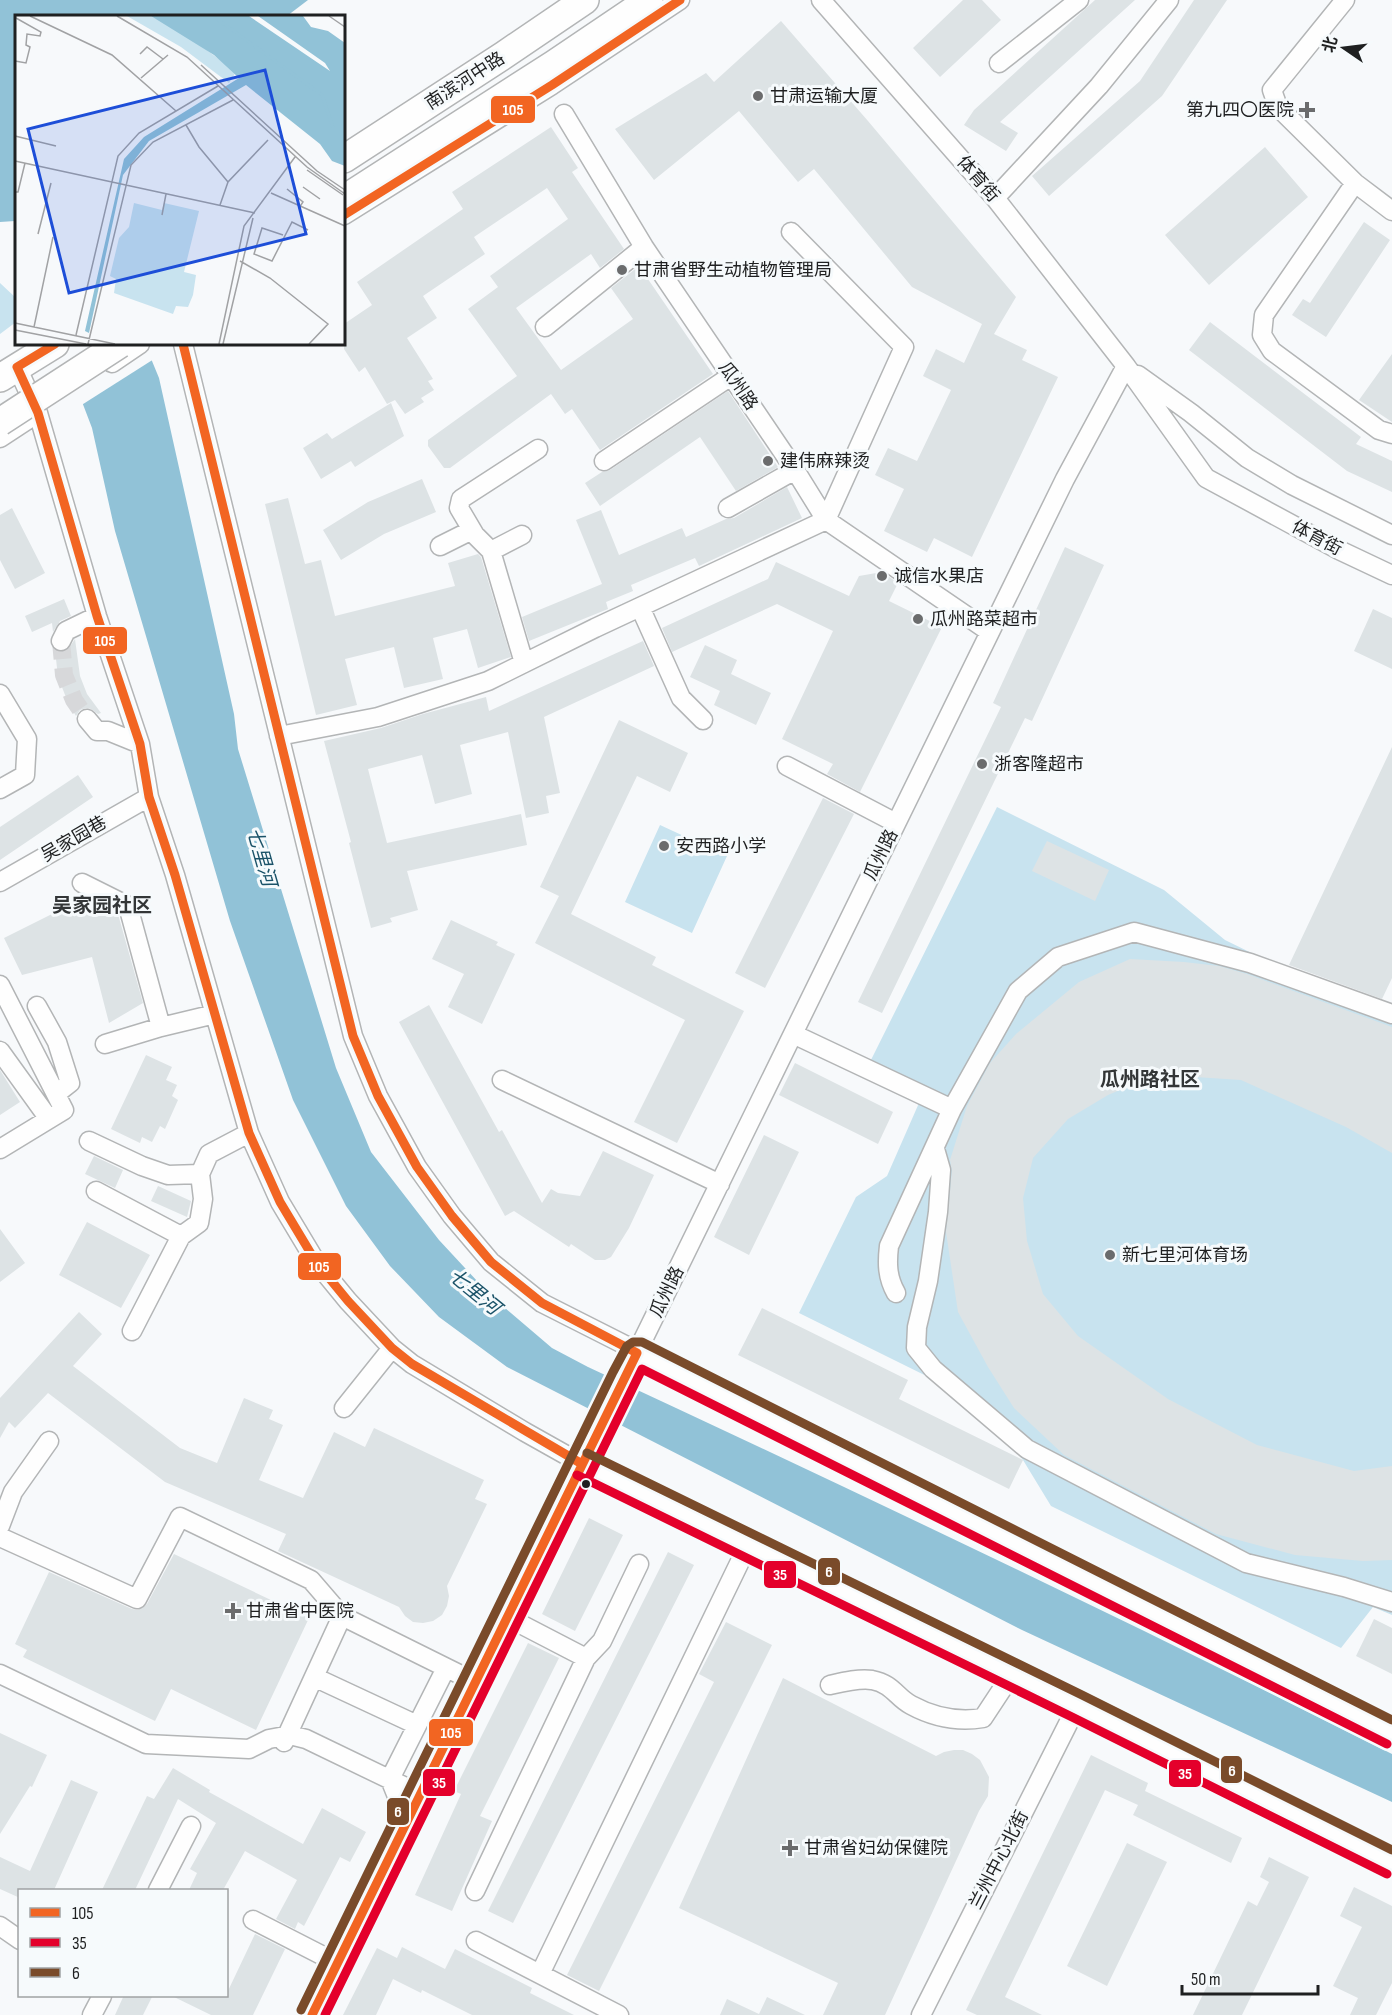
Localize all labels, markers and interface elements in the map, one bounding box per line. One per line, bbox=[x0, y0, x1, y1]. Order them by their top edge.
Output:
inset map bbox=[15, 15, 345, 345]
north arrow bbox=[1314, 18, 1374, 78]
text: 北 bbox=[1320, 35, 1342, 55]
street label: 南滨河中路 bbox=[422, 48, 508, 114]
place label: 甘肃运输大厦 bbox=[770, 86, 878, 107]
marker: 甘肃运输大厦 bbox=[751, 89, 765, 103]
line badge: 105 bbox=[490, 95, 536, 124]
place label: 第九四〇医院 bbox=[1186, 100, 1294, 121]
text: 105 bbox=[503, 101, 523, 120]
marker: 第九四〇医院 bbox=[1298, 101, 1316, 119]
street label: 体育街 bbox=[952, 152, 1004, 206]
place label: 甘肃省野生动植物管理局 bbox=[634, 260, 832, 281]
marker: 甘肃省野生动植物管理局 bbox=[615, 263, 629, 277]
street label: 瓜州路 bbox=[714, 358, 762, 414]
place label: 建伟麻辣烫 bbox=[780, 451, 870, 472]
marker: 建伟麻辣烫 bbox=[761, 454, 775, 468]
street label: 体育街 bbox=[1288, 516, 1346, 560]
place label: 诚信水果店 bbox=[894, 566, 984, 587]
marker: 诚信水果店 bbox=[875, 569, 889, 583]
place label: 瓜州路菜超市 bbox=[930, 609, 1038, 630]
marker: 瓜州路菜超市 bbox=[911, 612, 925, 626]
line badge: 105 bbox=[82, 626, 128, 655]
text: 105 bbox=[95, 632, 115, 651]
place label: 浙客隆超市 bbox=[994, 754, 1084, 775]
marker: 浙客隆超市 bbox=[975, 757, 989, 771]
street label: 吴家园巷 bbox=[38, 812, 110, 866]
water label: 七里河 bbox=[241, 825, 282, 893]
street label: 瓜州路 bbox=[860, 826, 902, 884]
place label: 安西路小学 bbox=[676, 836, 766, 857]
marker: 安西路小学 bbox=[657, 839, 671, 853]
district label: 吴家园社区 bbox=[52, 894, 152, 918]
district label: 瓜州路社区 bbox=[1100, 1068, 1200, 1092]
place label: 新七里河体育场 bbox=[1122, 1245, 1248, 1266]
marker: 新七里河体育场 bbox=[1103, 1248, 1117, 1262]
line badge: 105 bbox=[297, 1252, 342, 1281]
text: 105 bbox=[309, 1258, 329, 1277]
street label: 瓜州路 bbox=[646, 1263, 688, 1321]
water label: 七里河 bbox=[443, 1264, 508, 1323]
unlabelled marker bbox=[580, 1478, 592, 1490]
line badge: 6 bbox=[817, 1557, 841, 1586]
line badge: 35 bbox=[763, 1560, 797, 1589]
text: 6 bbox=[825, 1563, 833, 1582]
text: 35 bbox=[773, 1566, 787, 1585]
place label: 甘肃省中医院 bbox=[246, 1601, 354, 1622]
marker: 甘肃省中医院 bbox=[224, 1602, 242, 1620]
line badge: 105 bbox=[428, 1718, 474, 1747]
text: 105 bbox=[441, 1724, 461, 1743]
line badge: 6 bbox=[1220, 1755, 1243, 1784]
line badge: 35 bbox=[1168, 1759, 1202, 1788]
text: 6 bbox=[1228, 1762, 1236, 1781]
text: 35 bbox=[1178, 1765, 1192, 1784]
line badge: 35 bbox=[422, 1768, 456, 1797]
text: 35 bbox=[432, 1774, 446, 1793]
line badge: 6 bbox=[386, 1797, 410, 1826]
text: 6 bbox=[394, 1803, 402, 1822]
street label: 兰州中心北街 bbox=[965, 1807, 1033, 1913]
place label: 甘肃省妇幼保健院 bbox=[804, 1838, 948, 1859]
marker: 甘肃省妇幼保健院 bbox=[781, 1839, 799, 1857]
legend bbox=[18, 1889, 228, 1997]
text: 105 bbox=[72, 1903, 94, 1924]
text: 35 bbox=[72, 1933, 87, 1954]
scale bar bbox=[1182, 1958, 1318, 1996]
text: 6 bbox=[72, 1963, 80, 1984]
text: 50 m bbox=[1191, 1969, 1221, 1990]

